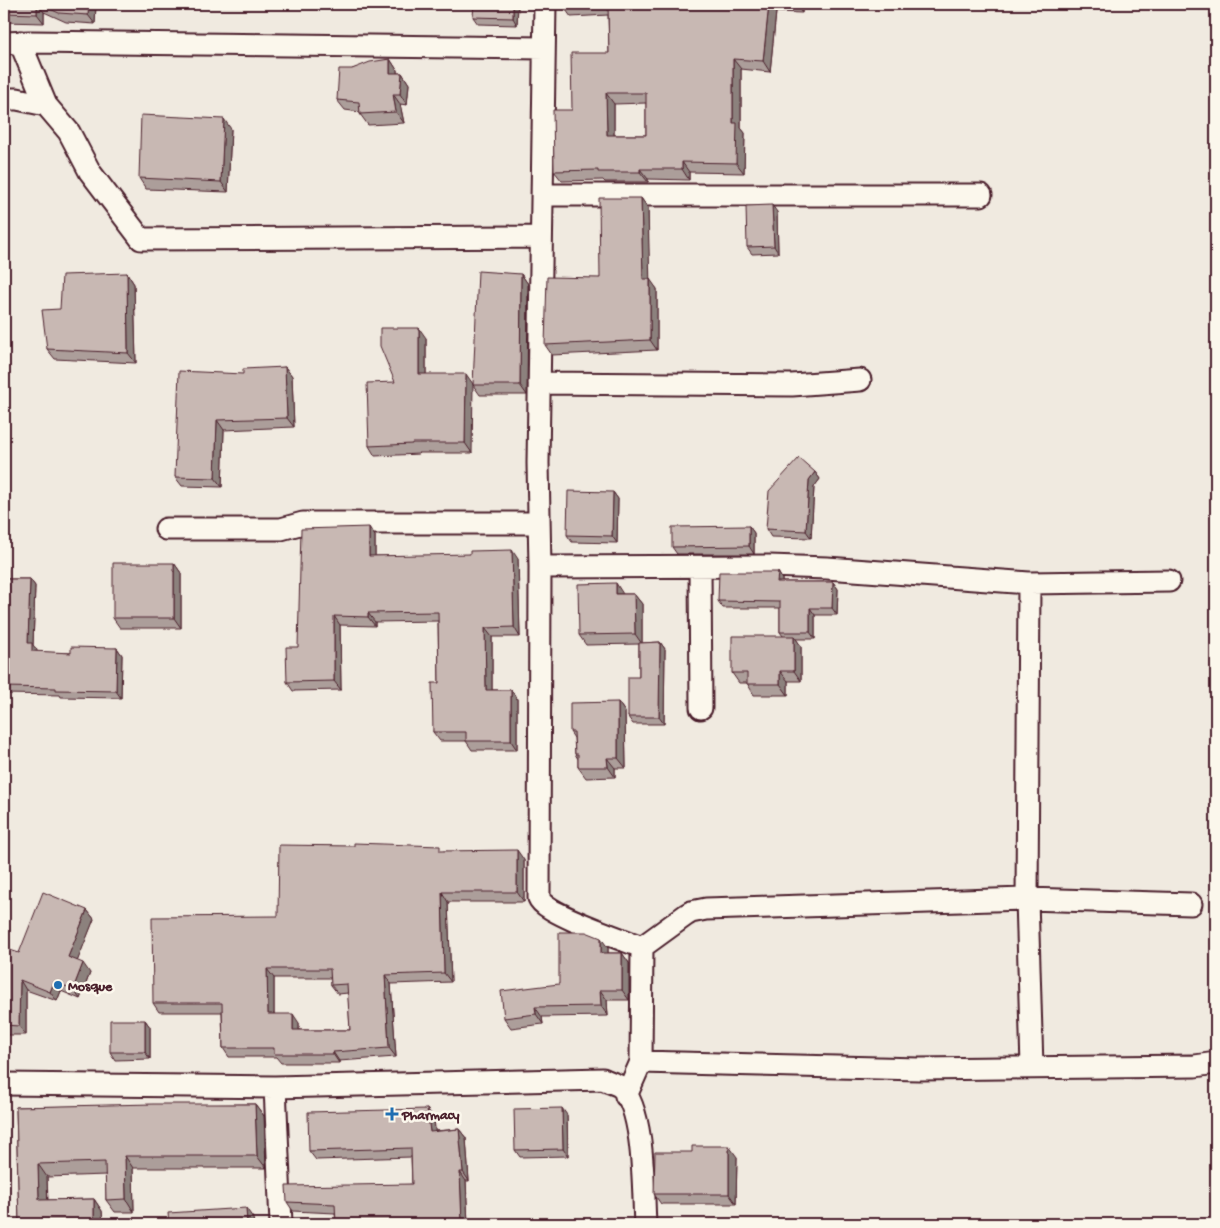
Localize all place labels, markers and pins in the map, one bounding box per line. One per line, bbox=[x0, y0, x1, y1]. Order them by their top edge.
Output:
marker: Mosque bbox=[52, 979, 64, 991]
place label: Mosque bbox=[68, 979, 113, 996]
marker: Pharmacy bbox=[386, 1108, 398, 1120]
place label: Pharmacy bbox=[401, 1108, 459, 1125]

